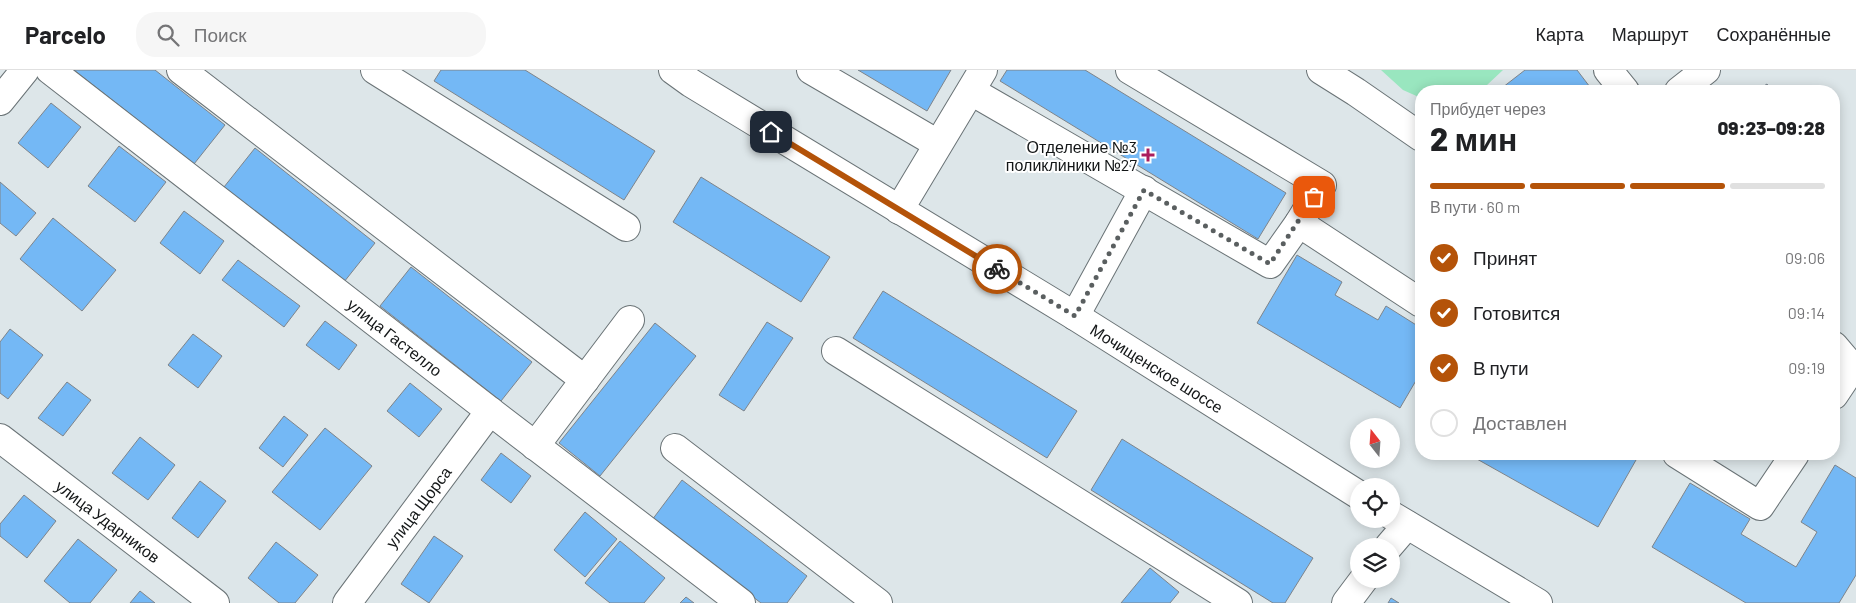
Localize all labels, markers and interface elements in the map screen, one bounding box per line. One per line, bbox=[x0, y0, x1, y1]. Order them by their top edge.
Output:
search box bbox=[136, 12, 486, 57]
text: Parcelo bbox=[25, 20, 106, 49]
icon: search bbox=[154, 21, 182, 49]
text: Поиск bbox=[194, 23, 246, 46]
text: Карта bbox=[1536, 23, 1584, 45]
text: Маршрут bbox=[1612, 23, 1688, 45]
text: Сохранённые bbox=[1716, 23, 1831, 45]
text: Прибудет через bbox=[1430, 99, 1546, 118]
pin bbox=[750, 111, 792, 153]
text: 09:23–09:28 bbox=[1717, 116, 1825, 139]
icon: home bbox=[757, 118, 785, 146]
text: 2 мин bbox=[1430, 119, 1517, 157]
place label: Отделение №3 поликлиники №27 bbox=[1006, 137, 1137, 174]
marker: Отделение №3 поликлиники №27 bbox=[1141, 148, 1155, 162]
pin bbox=[1293, 176, 1335, 218]
icon: bag bbox=[1300, 183, 1328, 211]
text: В пути · 60 m bbox=[1430, 197, 1520, 216]
courier bbox=[972, 244, 1022, 294]
icon: check bbox=[1430, 244, 1458, 272]
text: Принят bbox=[1473, 246, 1537, 269]
text: 09:06 bbox=[1785, 248, 1825, 267]
icon: bike bbox=[983, 255, 1011, 283]
street label: улица Гастелло bbox=[344, 294, 446, 380]
icon: check bbox=[1430, 299, 1458, 327]
text: Готовится bbox=[1473, 301, 1560, 324]
text: 09:14 bbox=[1788, 303, 1825, 322]
street label: Мочищенское шоссе bbox=[1087, 319, 1227, 417]
icon: check bbox=[1430, 354, 1458, 382]
text: В пути bbox=[1473, 356, 1529, 379]
text: 09:19 bbox=[1788, 358, 1825, 377]
text: Доставлен bbox=[1473, 411, 1567, 434]
north arrow bbox=[1350, 418, 1400, 468]
map controls bbox=[1350, 418, 1400, 588]
street label: улица Щорса bbox=[381, 463, 455, 551]
street label: улица Ударников bbox=[52, 476, 164, 566]
button: locate bbox=[1350, 478, 1400, 528]
button: layers bbox=[1350, 538, 1400, 588]

